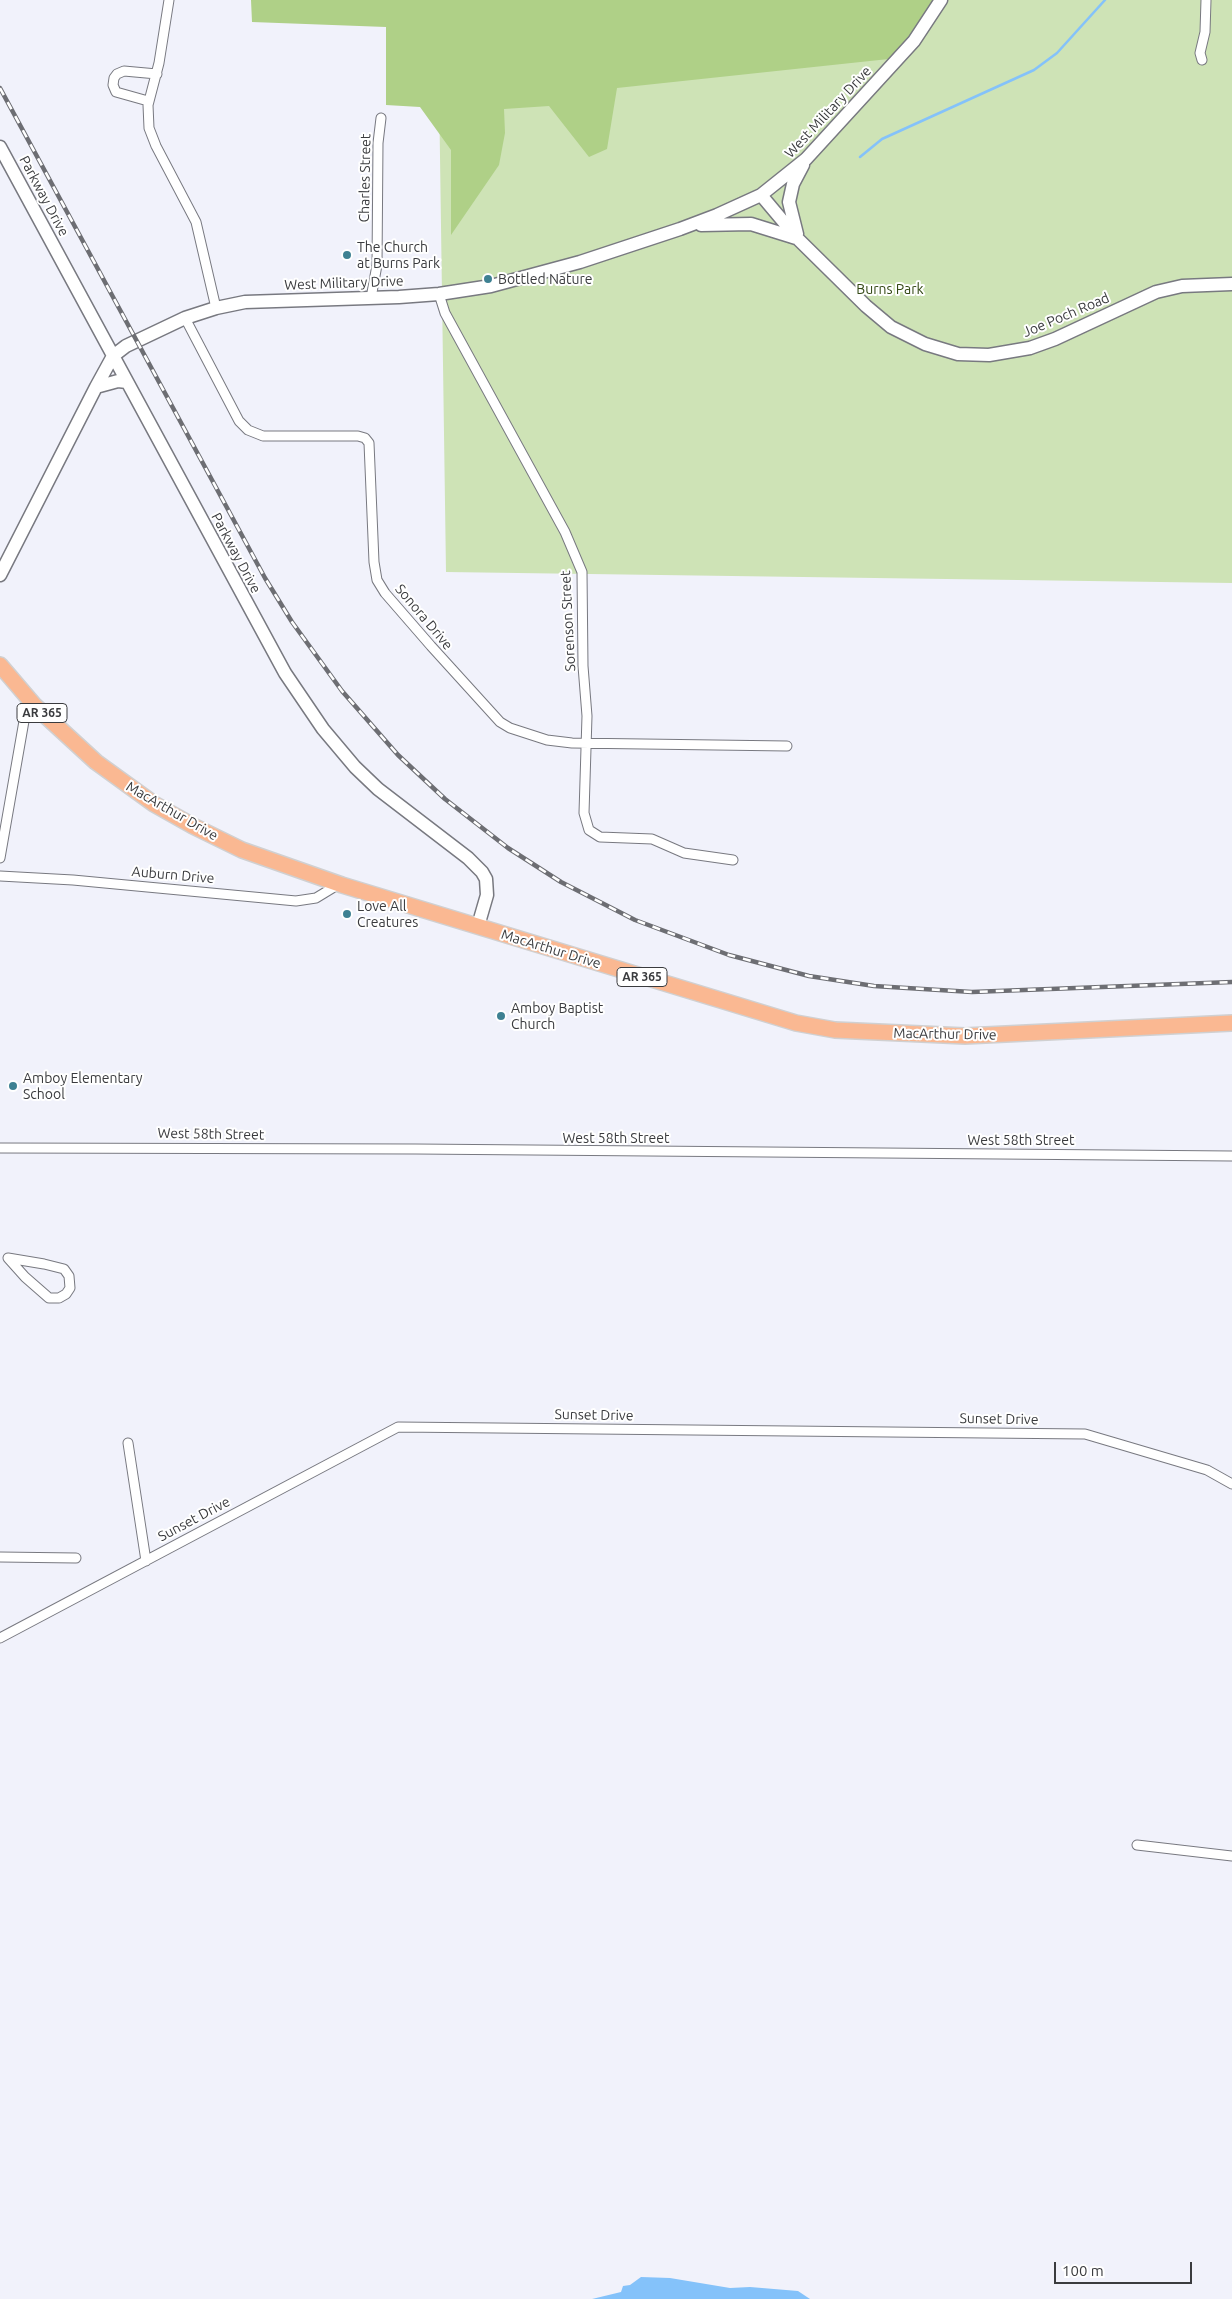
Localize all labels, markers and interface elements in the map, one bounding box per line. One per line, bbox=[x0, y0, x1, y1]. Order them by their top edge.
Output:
street label: West Military Drive bbox=[781, 63, 875, 161]
street label: Charles Street bbox=[356, 133, 374, 223]
street label: Parkway Drive bbox=[16, 153, 72, 239]
place label: The Church at Burns Park bbox=[357, 239, 440, 272]
marker: The Church at Burns Park bbox=[341, 249, 353, 261]
place label: Bottled Nature bbox=[498, 271, 593, 287]
street label: West Military Drive bbox=[284, 273, 404, 293]
marker: Bottled Nature bbox=[482, 273, 494, 285]
park label: Burns Park bbox=[856, 281, 924, 297]
street label: Joe Poch Road bbox=[1020, 289, 1112, 341]
street label: Parkway Drive bbox=[208, 510, 264, 596]
street label: Sorenson Street bbox=[557, 570, 579, 672]
street label: Sonora Drive bbox=[392, 581, 456, 653]
road number: AR 365 bbox=[17, 704, 67, 722]
street label: MacArthur Drive bbox=[123, 778, 221, 844]
street label: Auburn Drive bbox=[131, 863, 215, 887]
place label: Love All Creatures bbox=[357, 898, 418, 930]
marker: Love All Creatures bbox=[341, 908, 353, 920]
street label: MacArthur Drive bbox=[499, 926, 603, 972]
road number: AR 365 bbox=[617, 968, 667, 986]
place label: Amboy Baptist Church bbox=[511, 1000, 603, 1032]
marker: Amboy Baptist Church bbox=[495, 1010, 507, 1022]
street label: MacArthur Drive bbox=[893, 1025, 997, 1043]
place label: Amboy Elementary School bbox=[23, 1070, 143, 1102]
marker: Amboy Elementary School bbox=[7, 1080, 19, 1092]
street label: West 58th Street bbox=[157, 1125, 265, 1143]
street label: West 58th Street bbox=[563, 1130, 669, 1146]
street label: West 58th Street bbox=[968, 1132, 1074, 1148]
street label: Sunset Drive bbox=[554, 1406, 634, 1424]
street label: Sunset Drive bbox=[959, 1410, 1039, 1428]
street label: Sunset Drive bbox=[155, 1493, 233, 1545]
scale bar bbox=[1057, 2252, 1194, 2284]
text: 100 m bbox=[1062, 2262, 1104, 2279]

